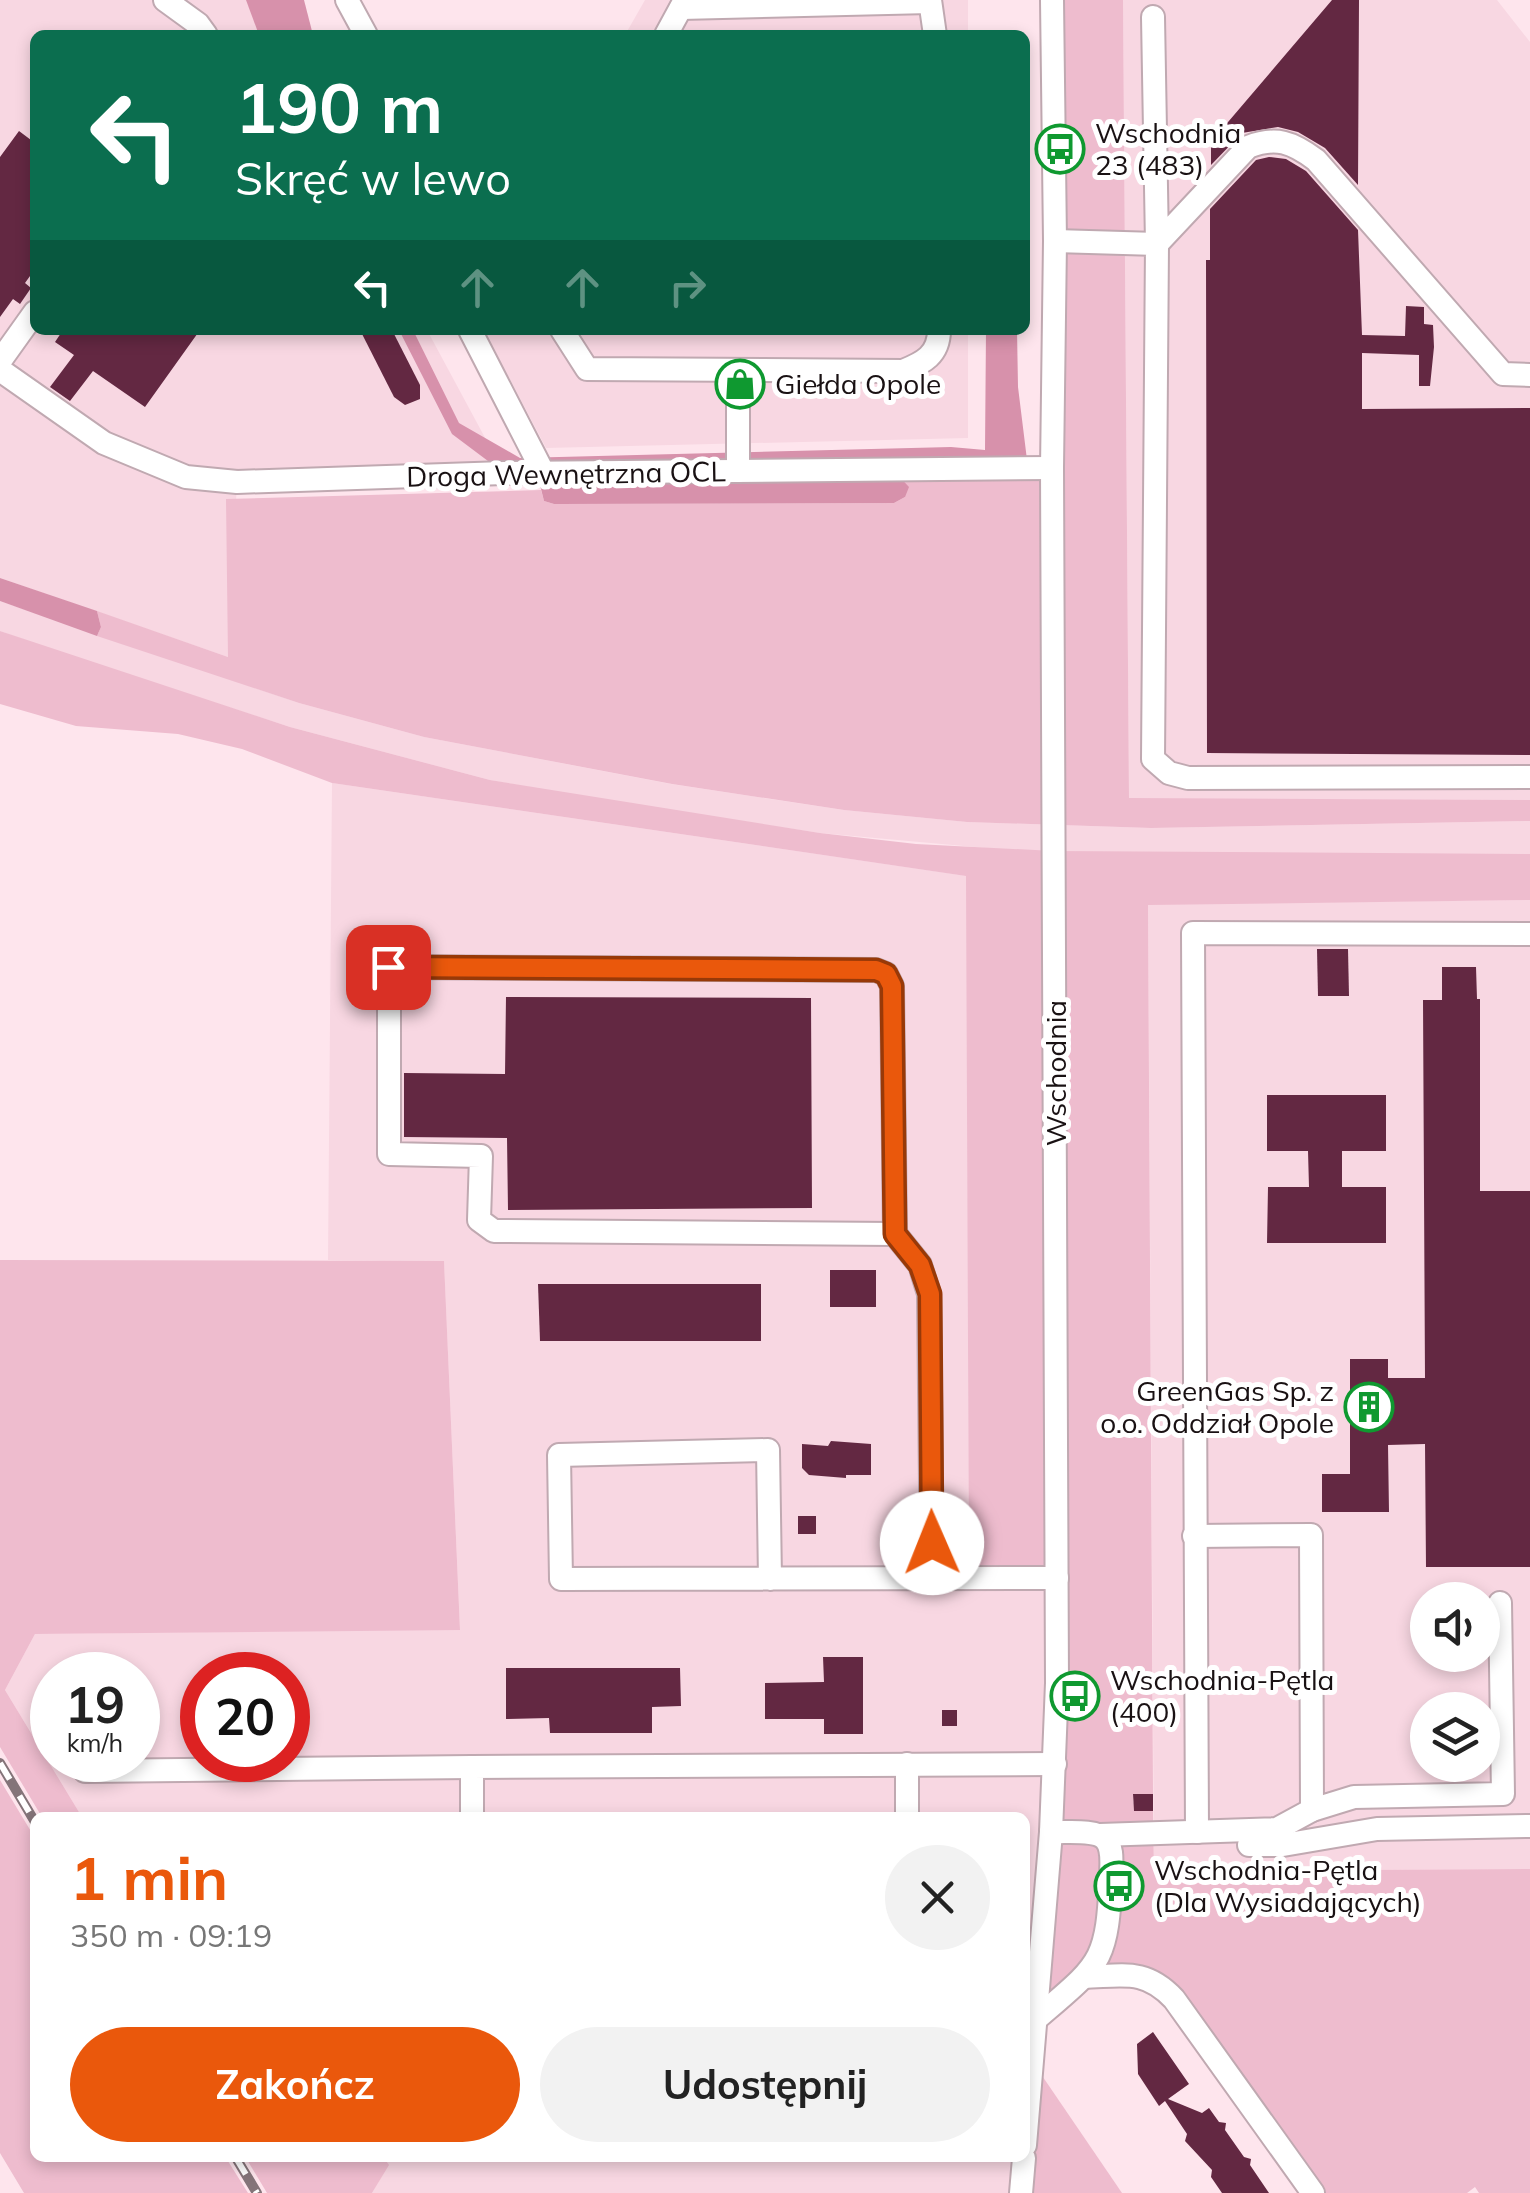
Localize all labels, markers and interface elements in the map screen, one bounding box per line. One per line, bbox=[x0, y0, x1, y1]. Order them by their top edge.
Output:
text: 190 m bbox=[235, 63, 443, 151]
icon: left bbox=[70, 70, 200, 200]
place label: Wschodnia 23 (483) bbox=[1095, 115, 1241, 182]
bus stop icon: Wschodnia 23 (483) bbox=[1034, 123, 1086, 175]
text: Skręć w lewo bbox=[235, 150, 511, 206]
icon: left bbox=[345, 260, 400, 315]
icon: ahead bbox=[450, 260, 505, 315]
icon: ahead bbox=[555, 260, 610, 315]
icon: right bbox=[660, 260, 715, 315]
shop icon: Giełda Opole bbox=[714, 358, 766, 410]
place label: Giełda Opole bbox=[775, 366, 941, 401]
street label: Droga Wewnętrzna OCL bbox=[406, 453, 726, 494]
pin bbox=[346, 925, 431, 1010]
icon: arrive bbox=[361, 940, 416, 995]
street label: Wschodnia bbox=[1038, 1000, 1073, 1146]
place label: GreenGas Sp. z o.o. Oddział Opole bbox=[1100, 1373, 1334, 1440]
building icon: GreenGas Sp. z o.o. Oddział Opole bbox=[1343, 1381, 1395, 1433]
position arrow bbox=[880, 1491, 984, 1595]
map controls bbox=[1410, 1582, 1500, 1782]
button: sound bbox=[1410, 1582, 1500, 1672]
speed limit sign: 20 bbox=[180, 1652, 310, 1782]
place label: Wschodnia-Pętla (400) bbox=[1110, 1662, 1334, 1729]
bus stop icon: Wschodnia-Pętla (400) bbox=[1049, 1670, 1101, 1722]
text: 19 bbox=[65, 1673, 125, 1736]
button: layers bbox=[1410, 1692, 1500, 1782]
text: km/h bbox=[67, 1727, 123, 1758]
text: 1 min bbox=[70, 1840, 228, 1915]
button: close bbox=[885, 1845, 990, 1950]
place label: Wschodnia-Pętla (Dla Wysiadających) bbox=[1154, 1852, 1422, 1919]
bus stop icon: Wschodnia-Pętla (Dla Wysiadających) bbox=[1093, 1860, 1145, 1912]
text: 350 m · 09:19 bbox=[70, 1915, 272, 1955]
button: Zakończ bbox=[70, 2027, 520, 2142]
button: Udostępnij bbox=[540, 2027, 990, 2142]

